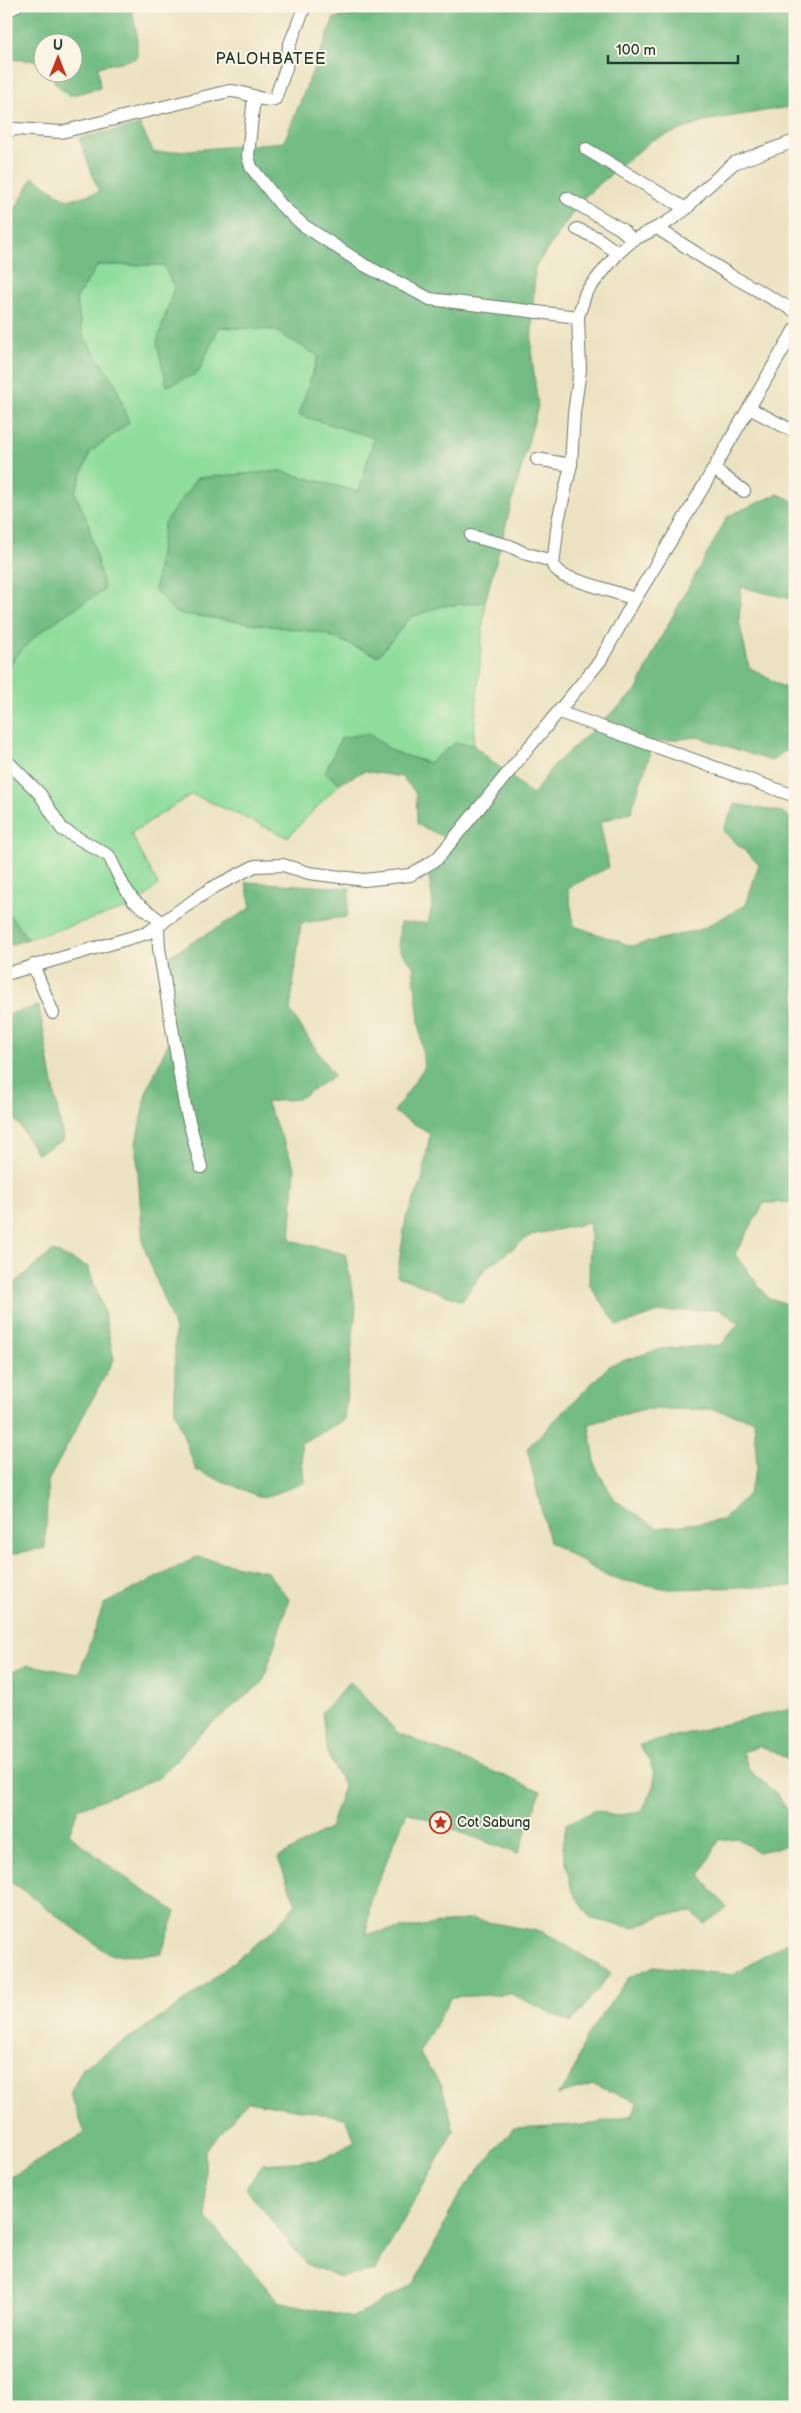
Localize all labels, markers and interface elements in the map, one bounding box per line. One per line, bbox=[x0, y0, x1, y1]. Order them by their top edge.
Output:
north arrow bbox=[32, 32, 82, 82]
scale bar bbox=[608, 32, 738, 64]
text: U bbox=[53, 37, 63, 54]
text: 100 m bbox=[616, 41, 656, 60]
district label: PALOHBATEE bbox=[215, 50, 327, 69]
place icon: Cot Sabung bbox=[429, 1810, 453, 1834]
place label: Cot Sabung bbox=[457, 1814, 530, 1831]

